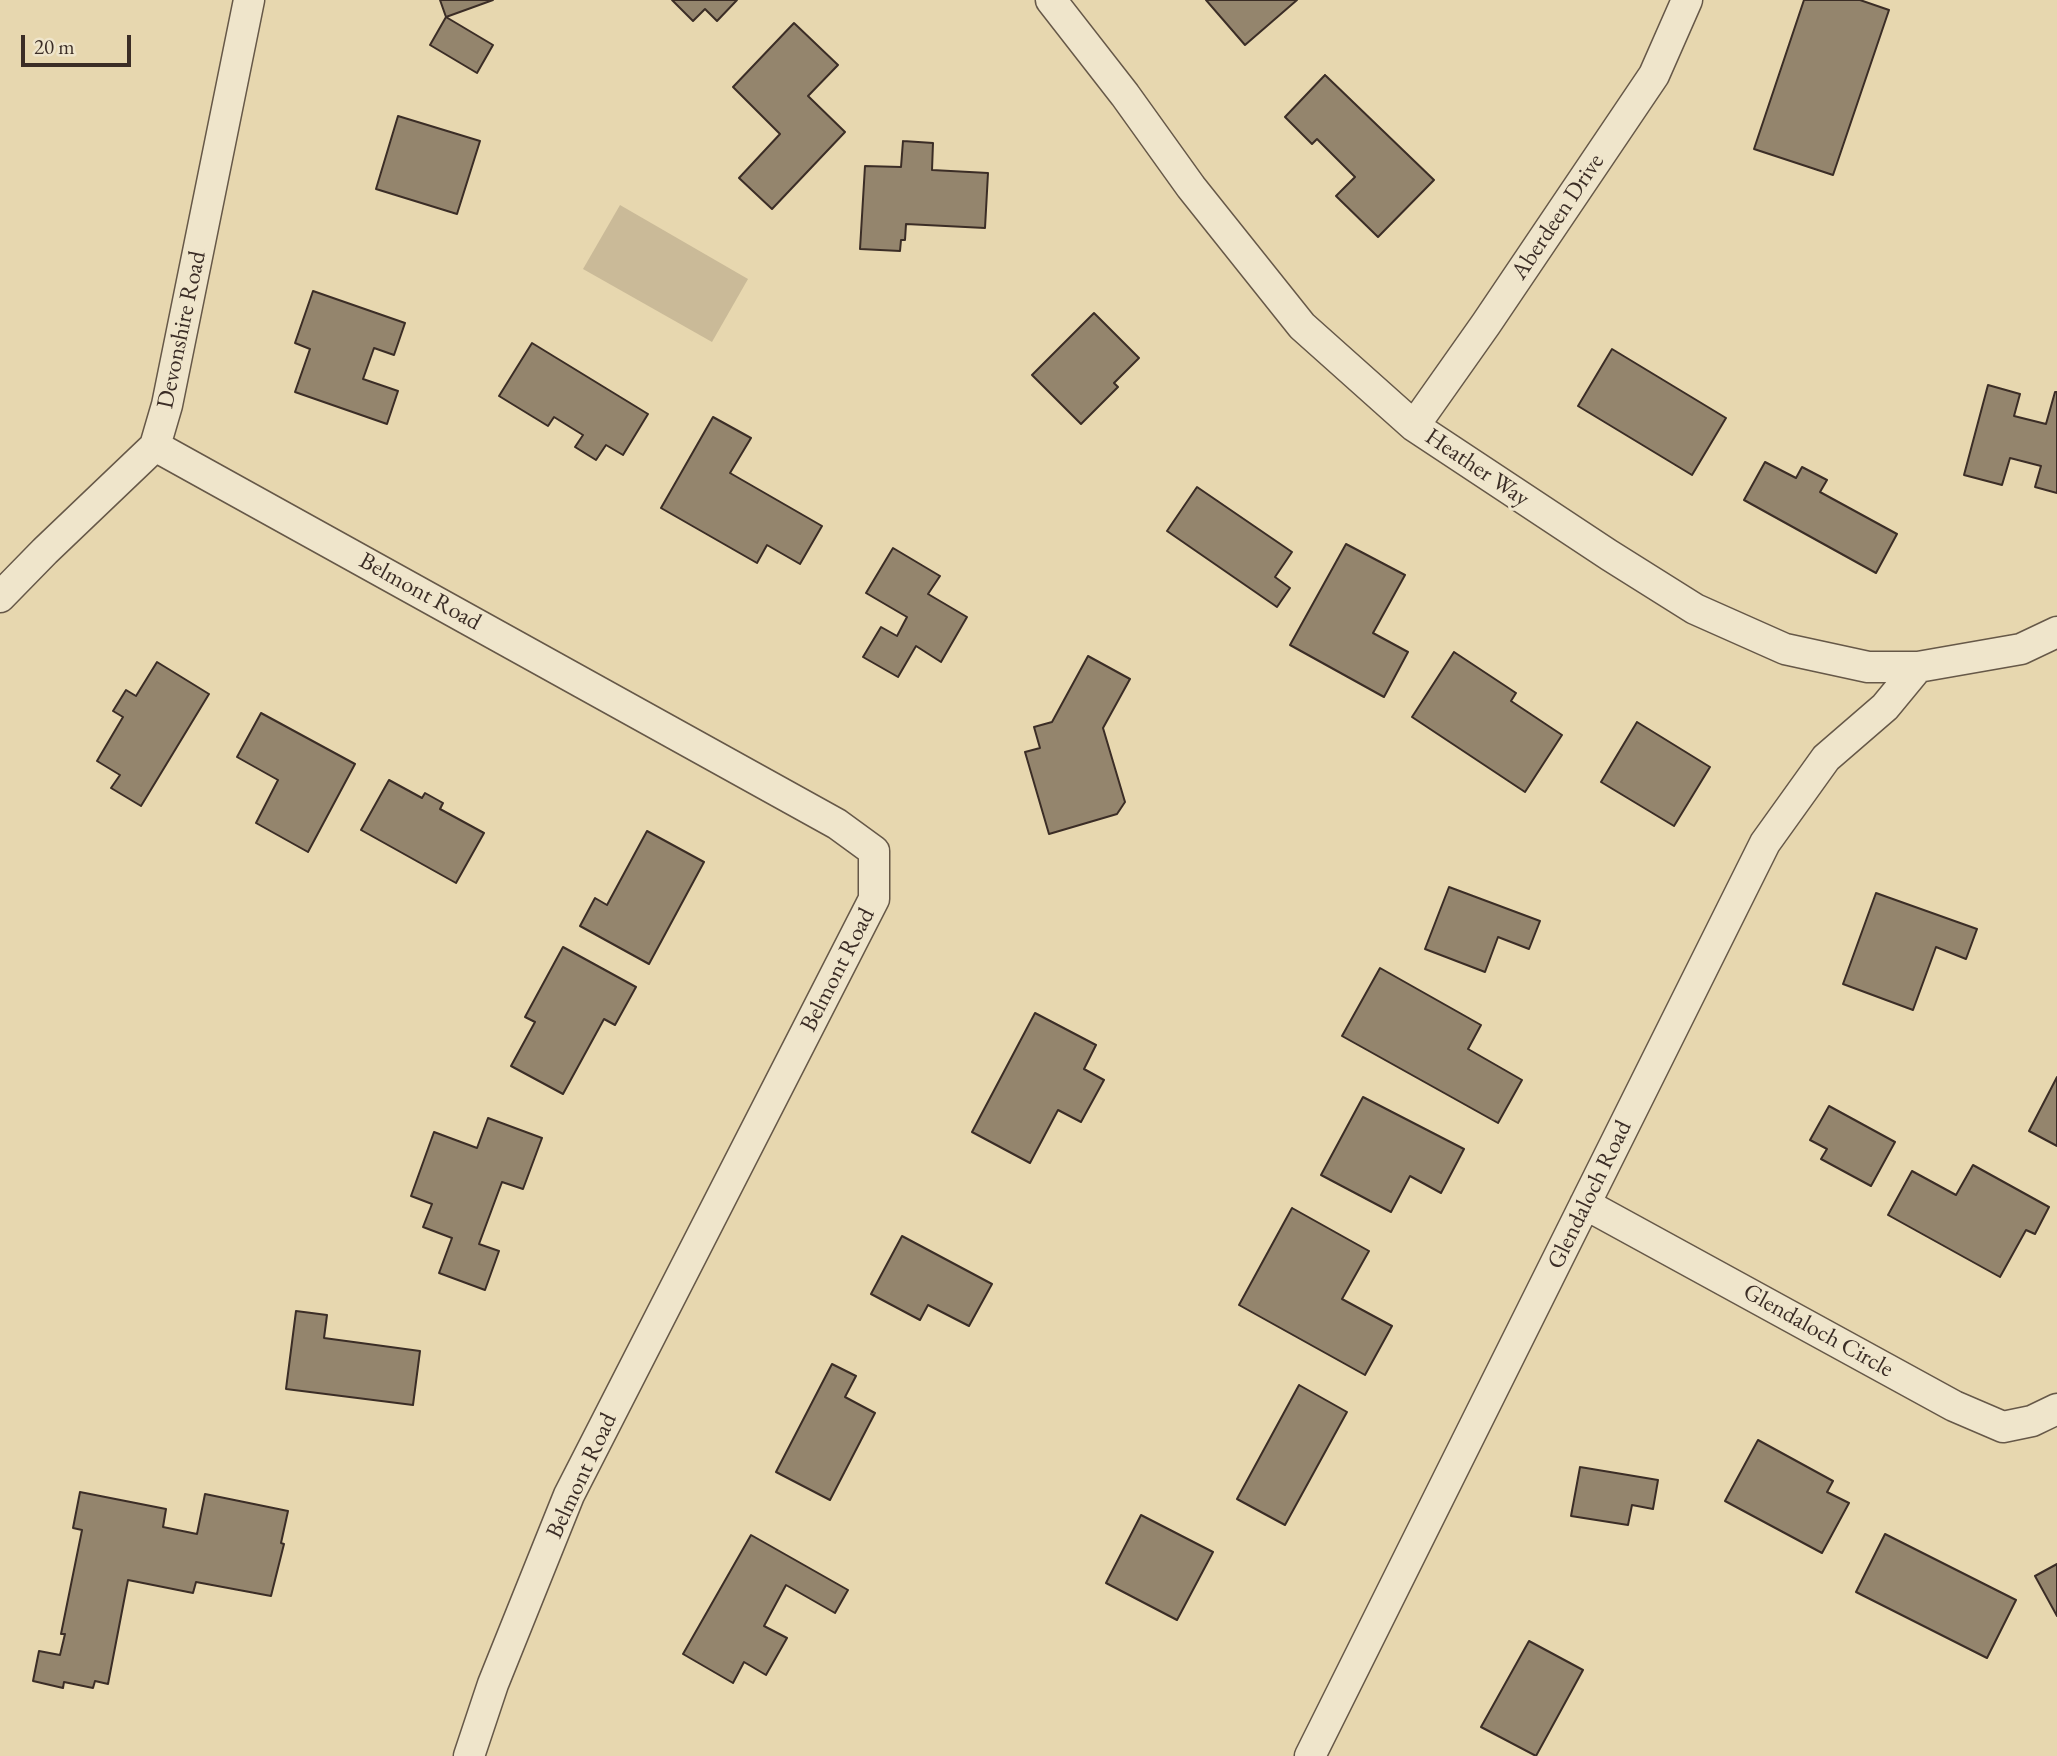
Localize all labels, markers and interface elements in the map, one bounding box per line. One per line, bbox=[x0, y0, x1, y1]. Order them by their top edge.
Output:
scale bar bbox=[24, 21, 135, 65]
text: 20 m bbox=[34, 33, 75, 60]
street label: Aberdeen Drive bbox=[1505, 149, 1611, 285]
street label: Devonshire Road bbox=[151, 249, 213, 411]
street label: Heather Way bbox=[1419, 423, 1535, 513]
street label: Belmont Road bbox=[354, 547, 486, 637]
street label: Belmont Road bbox=[795, 903, 881, 1037]
street label: Glendaloch Road bbox=[1542, 1116, 1638, 1274]
street label: Glendaloch Circle bbox=[1738, 1278, 1898, 1384]
street label: Belmont Road bbox=[540, 1409, 624, 1543]

